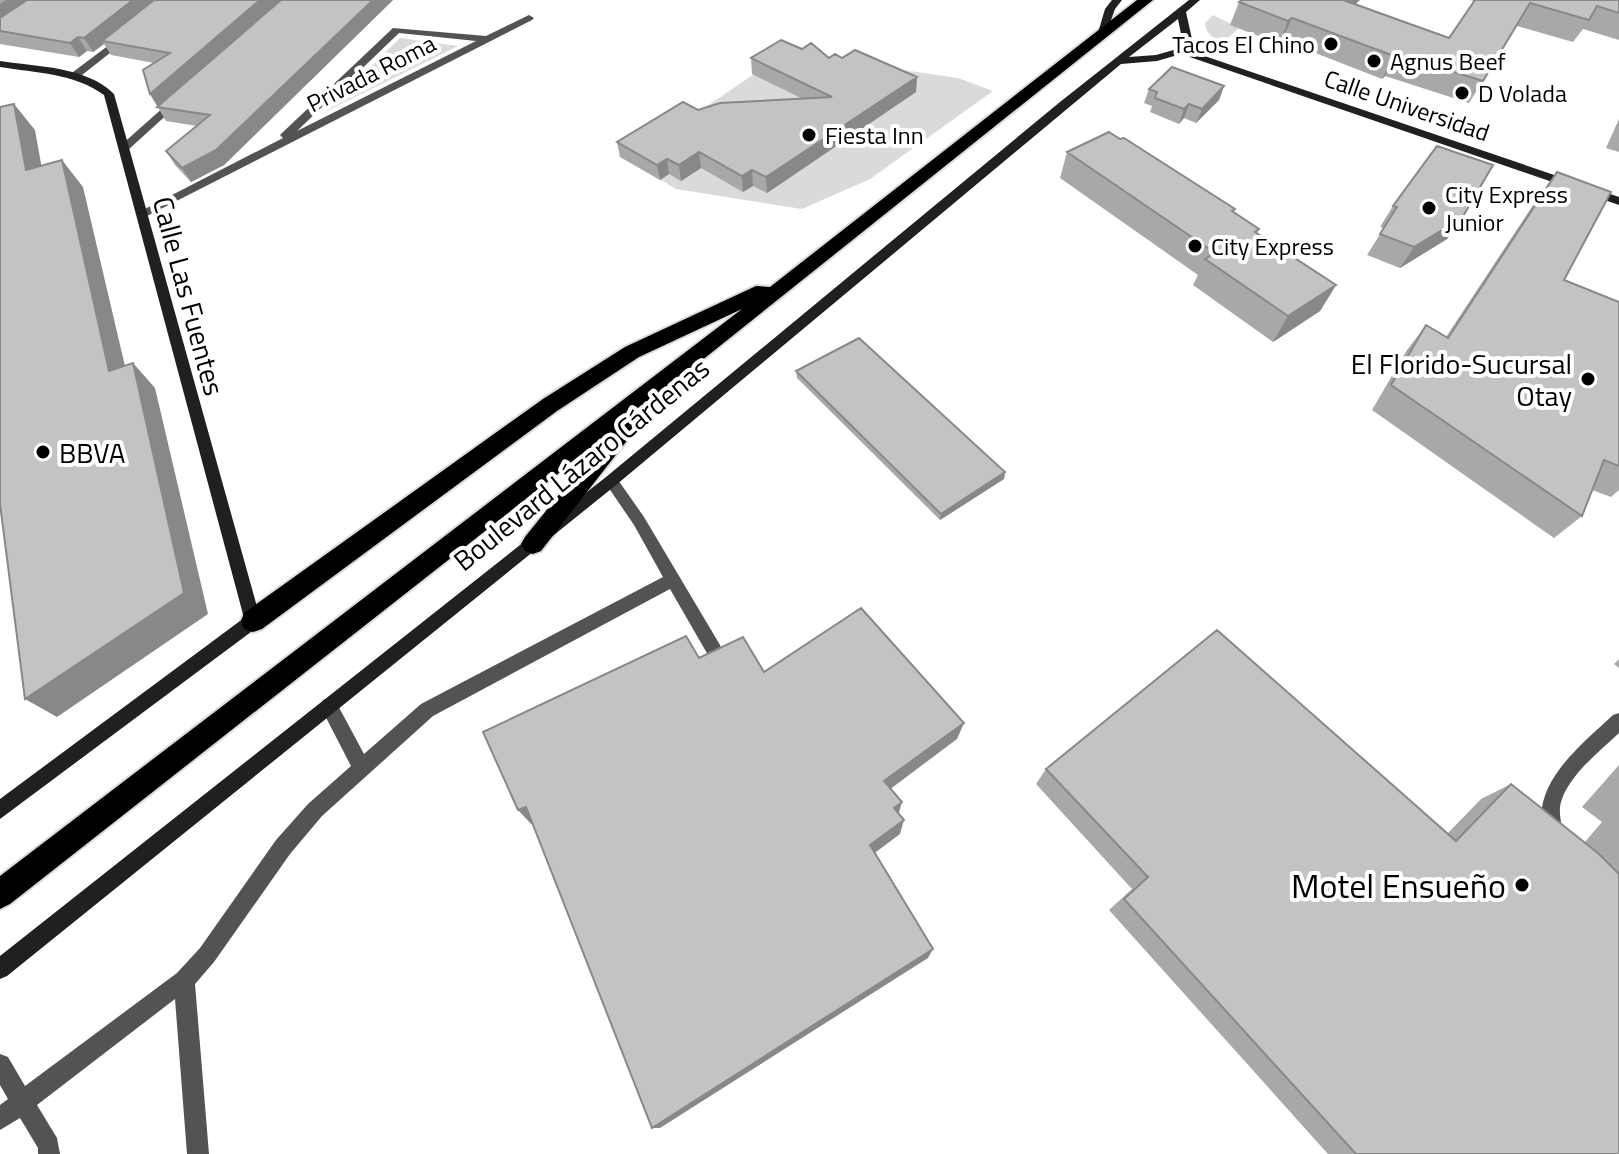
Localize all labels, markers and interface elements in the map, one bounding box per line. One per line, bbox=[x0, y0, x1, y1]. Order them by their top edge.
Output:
street label: Privada Roma bbox=[300, 25, 442, 121]
place label: Tacos El Chino bbox=[1172, 26, 1315, 62]
marker: Tacos El Chino bbox=[1322, 35, 1340, 53]
place label: Agnus Beef bbox=[1390, 43, 1506, 79]
marker: Agnus Beef bbox=[1365, 52, 1383, 70]
street label: Calle Universidad bbox=[1319, 60, 1495, 150]
place label: D Volada bbox=[1478, 75, 1567, 111]
marker: D Volada bbox=[1453, 84, 1471, 102]
place label: Fiesta Inn bbox=[825, 117, 924, 153]
marker: Fiesta Inn bbox=[800, 126, 818, 144]
place label: City Express Junior bbox=[1445, 176, 1568, 240]
street label: Calle Las Fuentes bbox=[142, 192, 236, 400]
marker: City Express Junior bbox=[1420, 199, 1438, 217]
place label: City Express bbox=[1211, 228, 1334, 264]
marker: City Express bbox=[1186, 237, 1204, 255]
place label: El Florido-Sucursal Otay bbox=[1351, 342, 1572, 417]
street label: Boulevard Lázaro Cárdenas bbox=[443, 347, 719, 581]
marker: El Florido-Sucursal Otay bbox=[1579, 370, 1597, 388]
place label: BBVA bbox=[59, 431, 126, 474]
marker: BBVA bbox=[34, 443, 52, 461]
place label: Motel Ensueño bbox=[1291, 859, 1506, 911]
marker: Motel Ensueño bbox=[1513, 876, 1531, 894]

